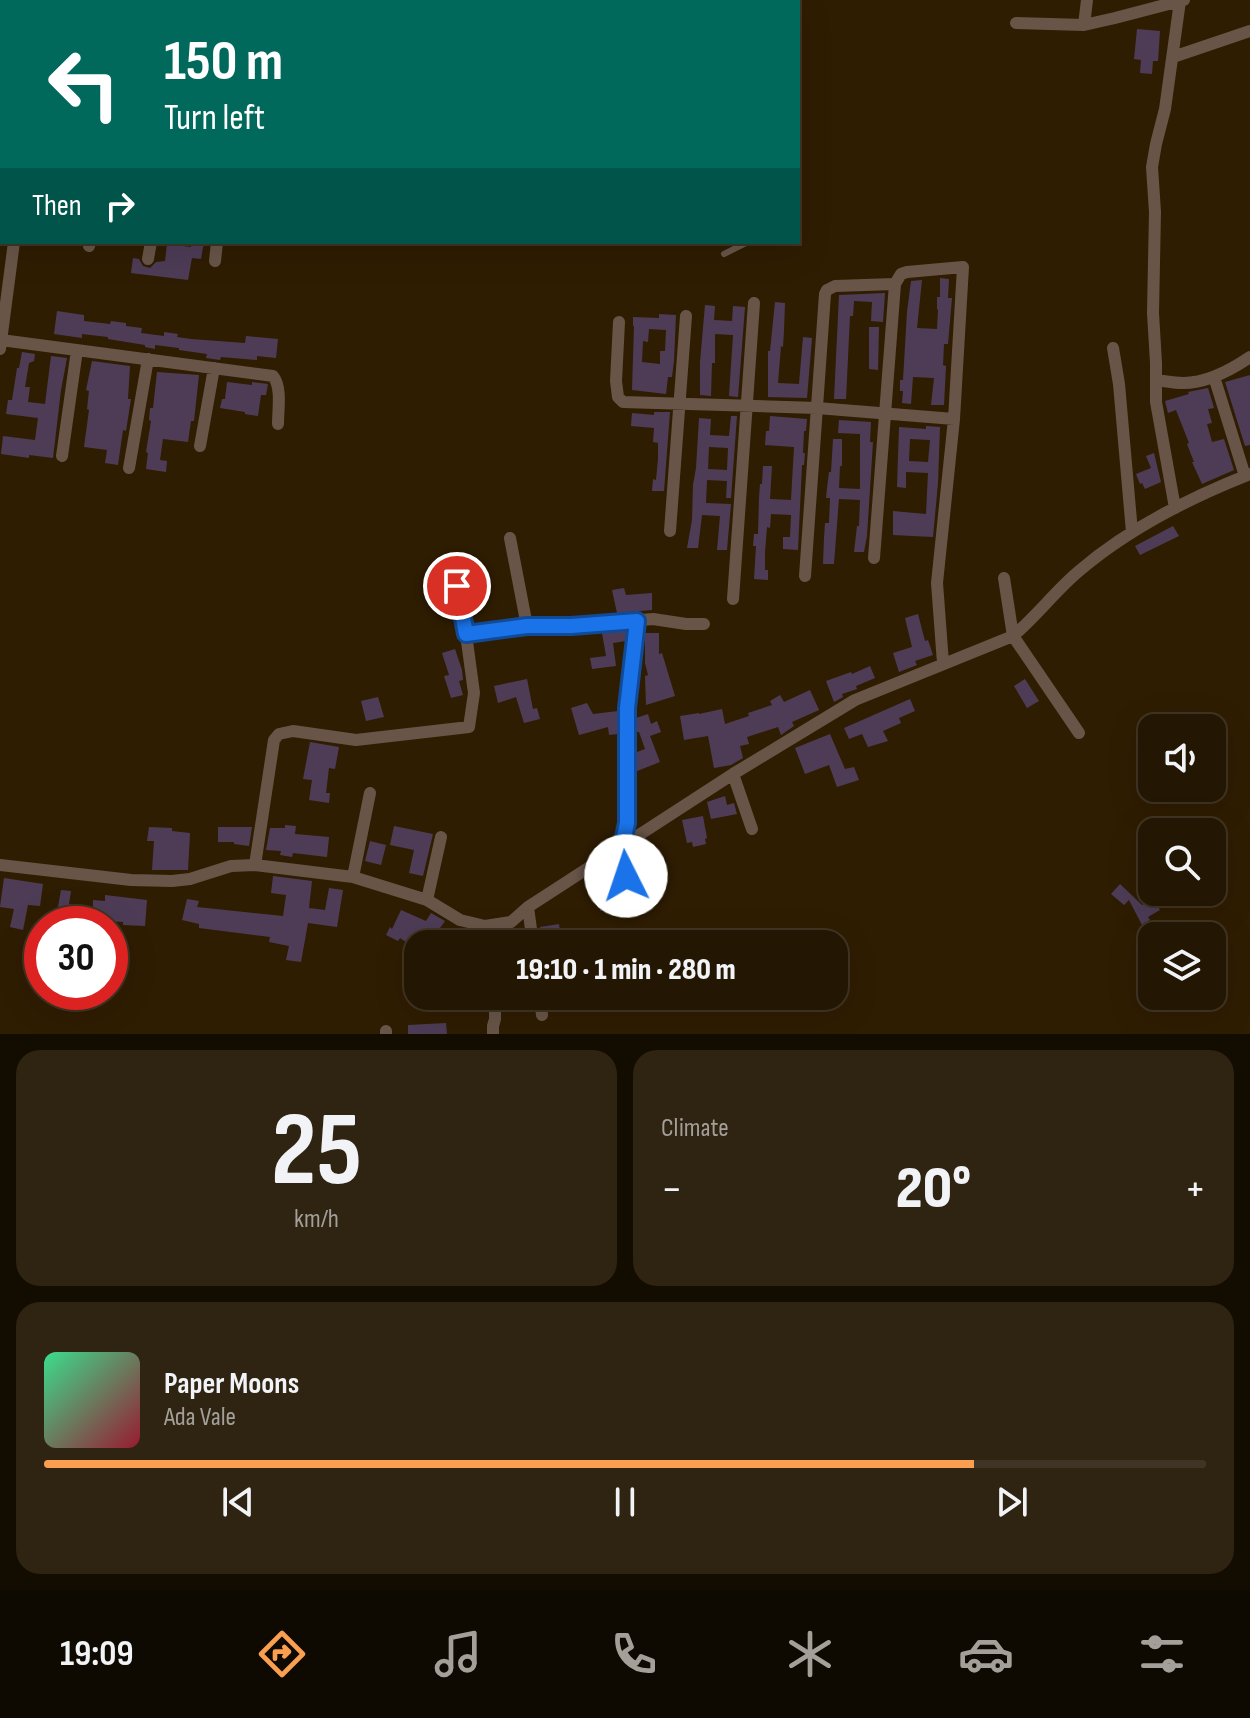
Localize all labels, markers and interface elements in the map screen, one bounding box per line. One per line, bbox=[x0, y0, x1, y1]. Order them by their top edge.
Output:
text: 150 m bbox=[164, 29, 283, 96]
icon: left bbox=[32, 32, 136, 136]
text: Turn left bbox=[164, 97, 265, 140]
icon: right bbox=[98, 184, 142, 228]
text: Then bbox=[32, 188, 82, 224]
pin bbox=[423, 552, 491, 620]
icon: arrive bbox=[435, 564, 479, 608]
map controls bbox=[1138, 714, 1226, 1010]
button: sound bbox=[1138, 714, 1226, 802]
button: search bbox=[1138, 818, 1226, 906]
position arrow bbox=[584, 834, 668, 918]
speed limit sign: 30 bbox=[24, 906, 128, 1010]
button: layers bbox=[1138, 922, 1226, 1010]
text: 19:10 · 1 min · 280 m bbox=[516, 952, 736, 988]
text: 25 bbox=[271, 1089, 362, 1214]
text: Climate bbox=[661, 1113, 729, 1144]
text: 20° bbox=[896, 1153, 971, 1225]
text: − bbox=[661, 1163, 683, 1216]
text: + bbox=[1184, 1163, 1206, 1216]
text: km/h bbox=[294, 1204, 339, 1235]
text: Paper Moons bbox=[164, 1366, 299, 1402]
text: Ada Vale bbox=[164, 1402, 236, 1433]
icon: previous bbox=[216, 1480, 260, 1524]
icon: pause bbox=[603, 1480, 647, 1524]
icon: next bbox=[990, 1480, 1034, 1524]
icon: directions bbox=[254, 1626, 310, 1682]
icon: music bbox=[430, 1626, 486, 1682]
icon: phone bbox=[606, 1626, 662, 1682]
icon: climate bbox=[782, 1626, 838, 1682]
icon: car bbox=[958, 1626, 1014, 1682]
icon: filters bbox=[1134, 1626, 1190, 1682]
text: 19:09 bbox=[60, 1633, 133, 1676]

